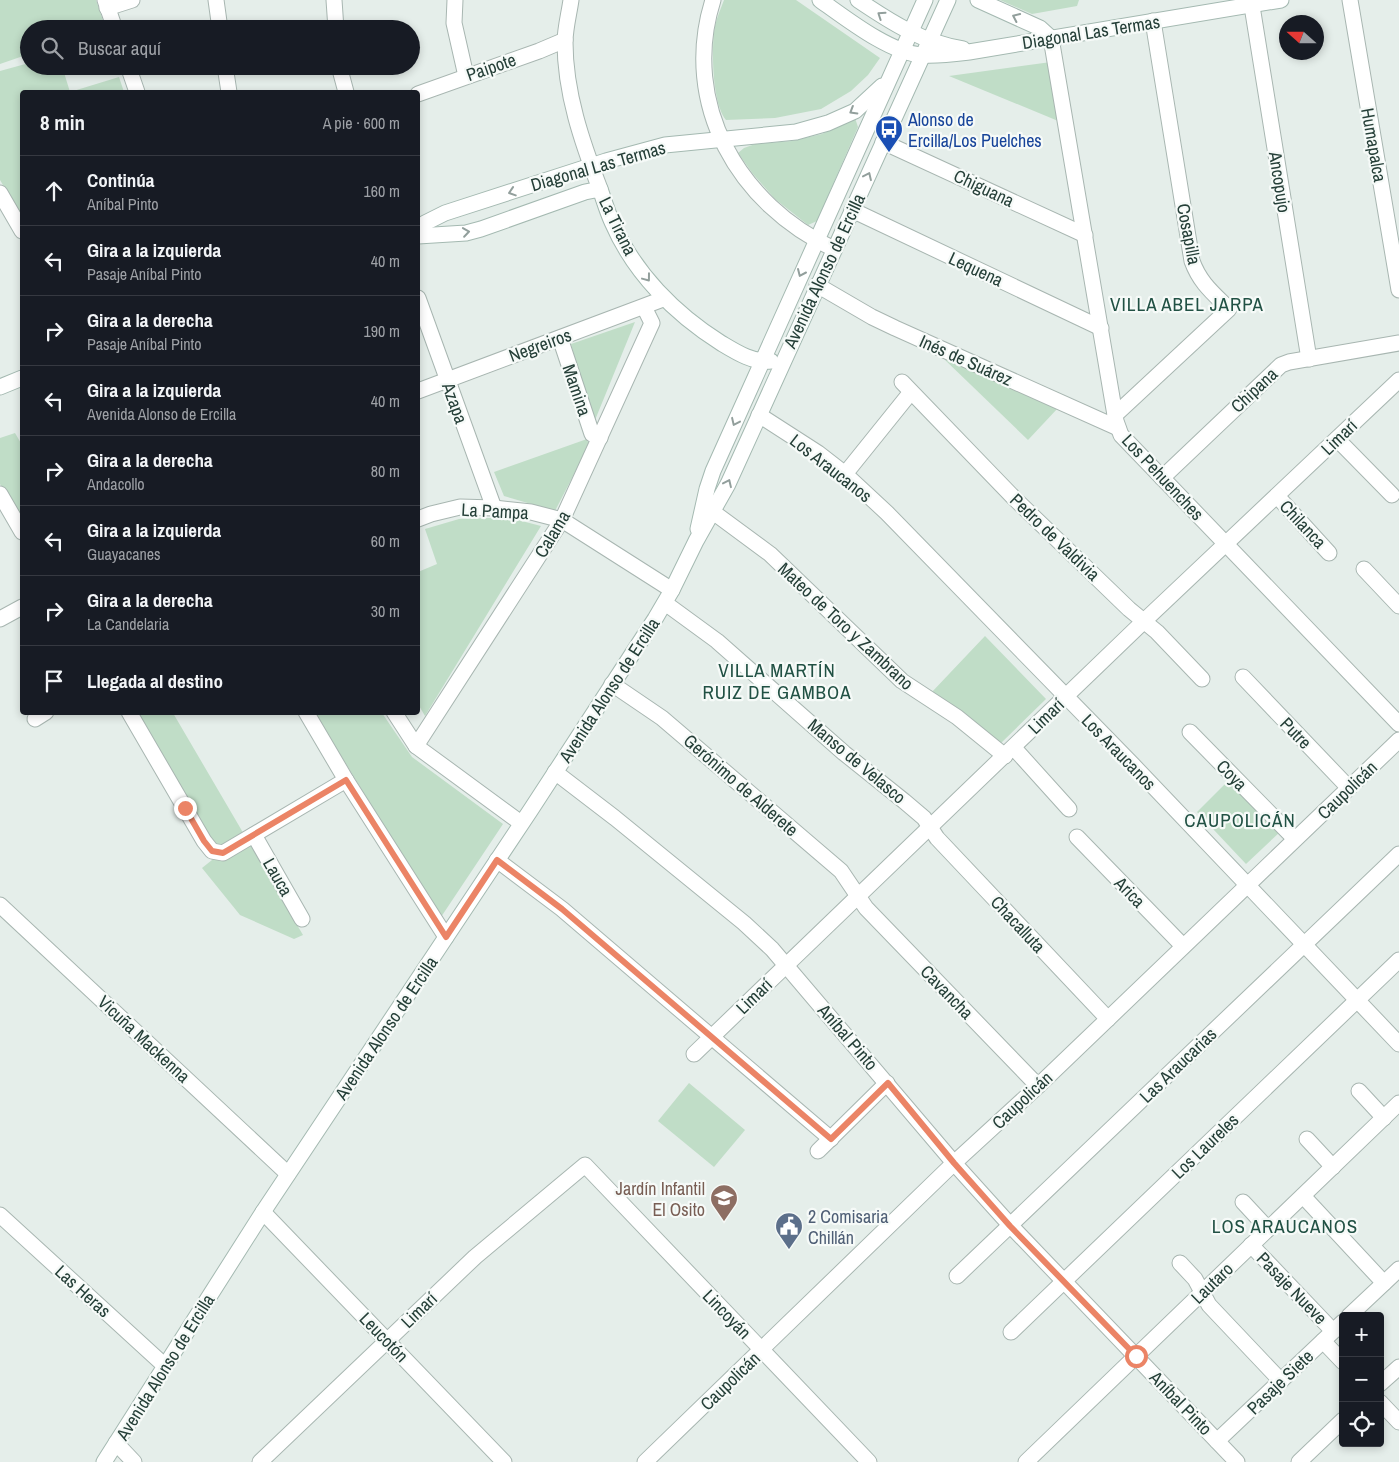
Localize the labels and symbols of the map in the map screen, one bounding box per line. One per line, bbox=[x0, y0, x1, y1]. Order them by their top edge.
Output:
street label: Diagonal Las Termas bbox=[1020, 9, 1162, 55]
one-way arrow bbox=[877, 12, 886, 21]
one-way arrow bbox=[1012, 13, 1021, 24]
north arrow bbox=[1279, 15, 1324, 60]
street label: Paipote bbox=[463, 47, 519, 87]
one-way arrow bbox=[850, 104, 859, 114]
street label: Humapalca bbox=[1355, 106, 1393, 184]
place label: Alonso de Ercilla/Los Puelches bbox=[907, 107, 1042, 153]
bus stop icon: Alonso de Ercilla/Los Puelches bbox=[874, 114, 904, 153]
street label: Diagonal Las Termas bbox=[528, 135, 668, 197]
street label: Ancopujo bbox=[1263, 149, 1297, 214]
street label: Chiguana bbox=[950, 163, 1018, 213]
one-way arrow bbox=[861, 172, 872, 181]
one-way arrow bbox=[508, 186, 516, 196]
street label: Avenida Alonso de Ercilla bbox=[777, 190, 871, 353]
street label: La Tirana bbox=[593, 192, 643, 260]
street label: Cosapilla bbox=[1171, 201, 1207, 267]
one-way arrow bbox=[462, 228, 470, 238]
street label: Lequena bbox=[945, 246, 1007, 292]
one-way arrow bbox=[797, 268, 808, 277]
one-way arrow bbox=[641, 272, 650, 282]
district label: VILLA ABEL JARPA bbox=[1110, 291, 1264, 317]
street label: Negreiros bbox=[505, 322, 575, 368]
street label: Inés de Suárez bbox=[916, 328, 1016, 392]
street label: Mamina bbox=[557, 361, 597, 419]
street label: Chipana bbox=[1225, 362, 1283, 418]
street label: Azapa bbox=[436, 378, 474, 427]
street label: Limarí bbox=[1315, 413, 1363, 461]
one-way arrow bbox=[731, 417, 742, 426]
street label: Los Araucanos bbox=[785, 428, 877, 508]
street label: Los Pehuenches bbox=[1116, 428, 1210, 526]
one-way arrow bbox=[722, 479, 732, 488]
street label: Pedro de Valdivia bbox=[1004, 488, 1106, 586]
street label: Chilanca bbox=[1274, 494, 1332, 554]
street label: La Pampa bbox=[461, 497, 529, 525]
street label: Calama bbox=[528, 506, 576, 562]
street label: Mateo de Toro y Zambrano bbox=[773, 557, 919, 695]
street label: Avenida Alonso de Ercilla bbox=[552, 613, 665, 768]
district label: VILLA MARTÍN RUIZ DE GAMBOA bbox=[702, 657, 852, 705]
street label: Limarí bbox=[1022, 692, 1070, 740]
street label: Los Araucanos bbox=[1076, 708, 1162, 796]
street label: Putre bbox=[1275, 712, 1317, 754]
street label: Manso de Velasco bbox=[803, 713, 911, 809]
street label: Gerónimo de Alderete bbox=[678, 728, 804, 842]
street label: Coya bbox=[1211, 754, 1253, 796]
street label: Caupolicán bbox=[1311, 755, 1383, 825]
route end bbox=[174, 797, 197, 820]
district label: CAUPOLICÁN bbox=[1184, 807, 1296, 833]
street label: Lauca bbox=[257, 853, 299, 901]
street label: Arica bbox=[1108, 870, 1151, 913]
street label: Chacalluta bbox=[985, 890, 1051, 958]
street label: Avenida Alonso de Ercilla bbox=[328, 951, 443, 1105]
street label: Cavancha bbox=[915, 959, 979, 1025]
street label: Limarí bbox=[730, 972, 778, 1020]
street label: Vicuña Mackenna bbox=[92, 990, 196, 1088]
street label: Aníbal Pinto bbox=[812, 998, 884, 1076]
street label: Las Araucarias bbox=[1134, 1022, 1222, 1108]
street label: Caupolicán bbox=[986, 1065, 1058, 1135]
street label: Los Laureles bbox=[1166, 1108, 1244, 1184]
place label: Jardín Infantil El Osito bbox=[616, 1176, 705, 1222]
school or university icon: Jardín Infantil El Osito bbox=[709, 1183, 739, 1222]
place label: 2 Comisaria Chillán bbox=[808, 1204, 888, 1250]
public building icon: 2 Comisaria Chillán bbox=[774, 1211, 804, 1250]
district label: LOS ARAUCANOS bbox=[1212, 1213, 1358, 1239]
street label: Pasaje Nueve bbox=[1251, 1246, 1333, 1330]
street label: Lautaro bbox=[1185, 1257, 1239, 1309]
street label: Las Heras bbox=[50, 1259, 116, 1323]
street label: Lincoyán bbox=[697, 1284, 757, 1344]
street label: Limarí bbox=[395, 1286, 443, 1334]
street label: Avenida Alonso de Ercilla bbox=[109, 1289, 220, 1446]
street label: Leucotón bbox=[354, 1306, 414, 1368]
street label: Pasaje Siete bbox=[1241, 1344, 1319, 1420]
route start bbox=[1125, 1345, 1148, 1368]
street label: Caupolicán bbox=[694, 1346, 766, 1416]
street label: Aníbal Pinto bbox=[1143, 1365, 1218, 1441]

